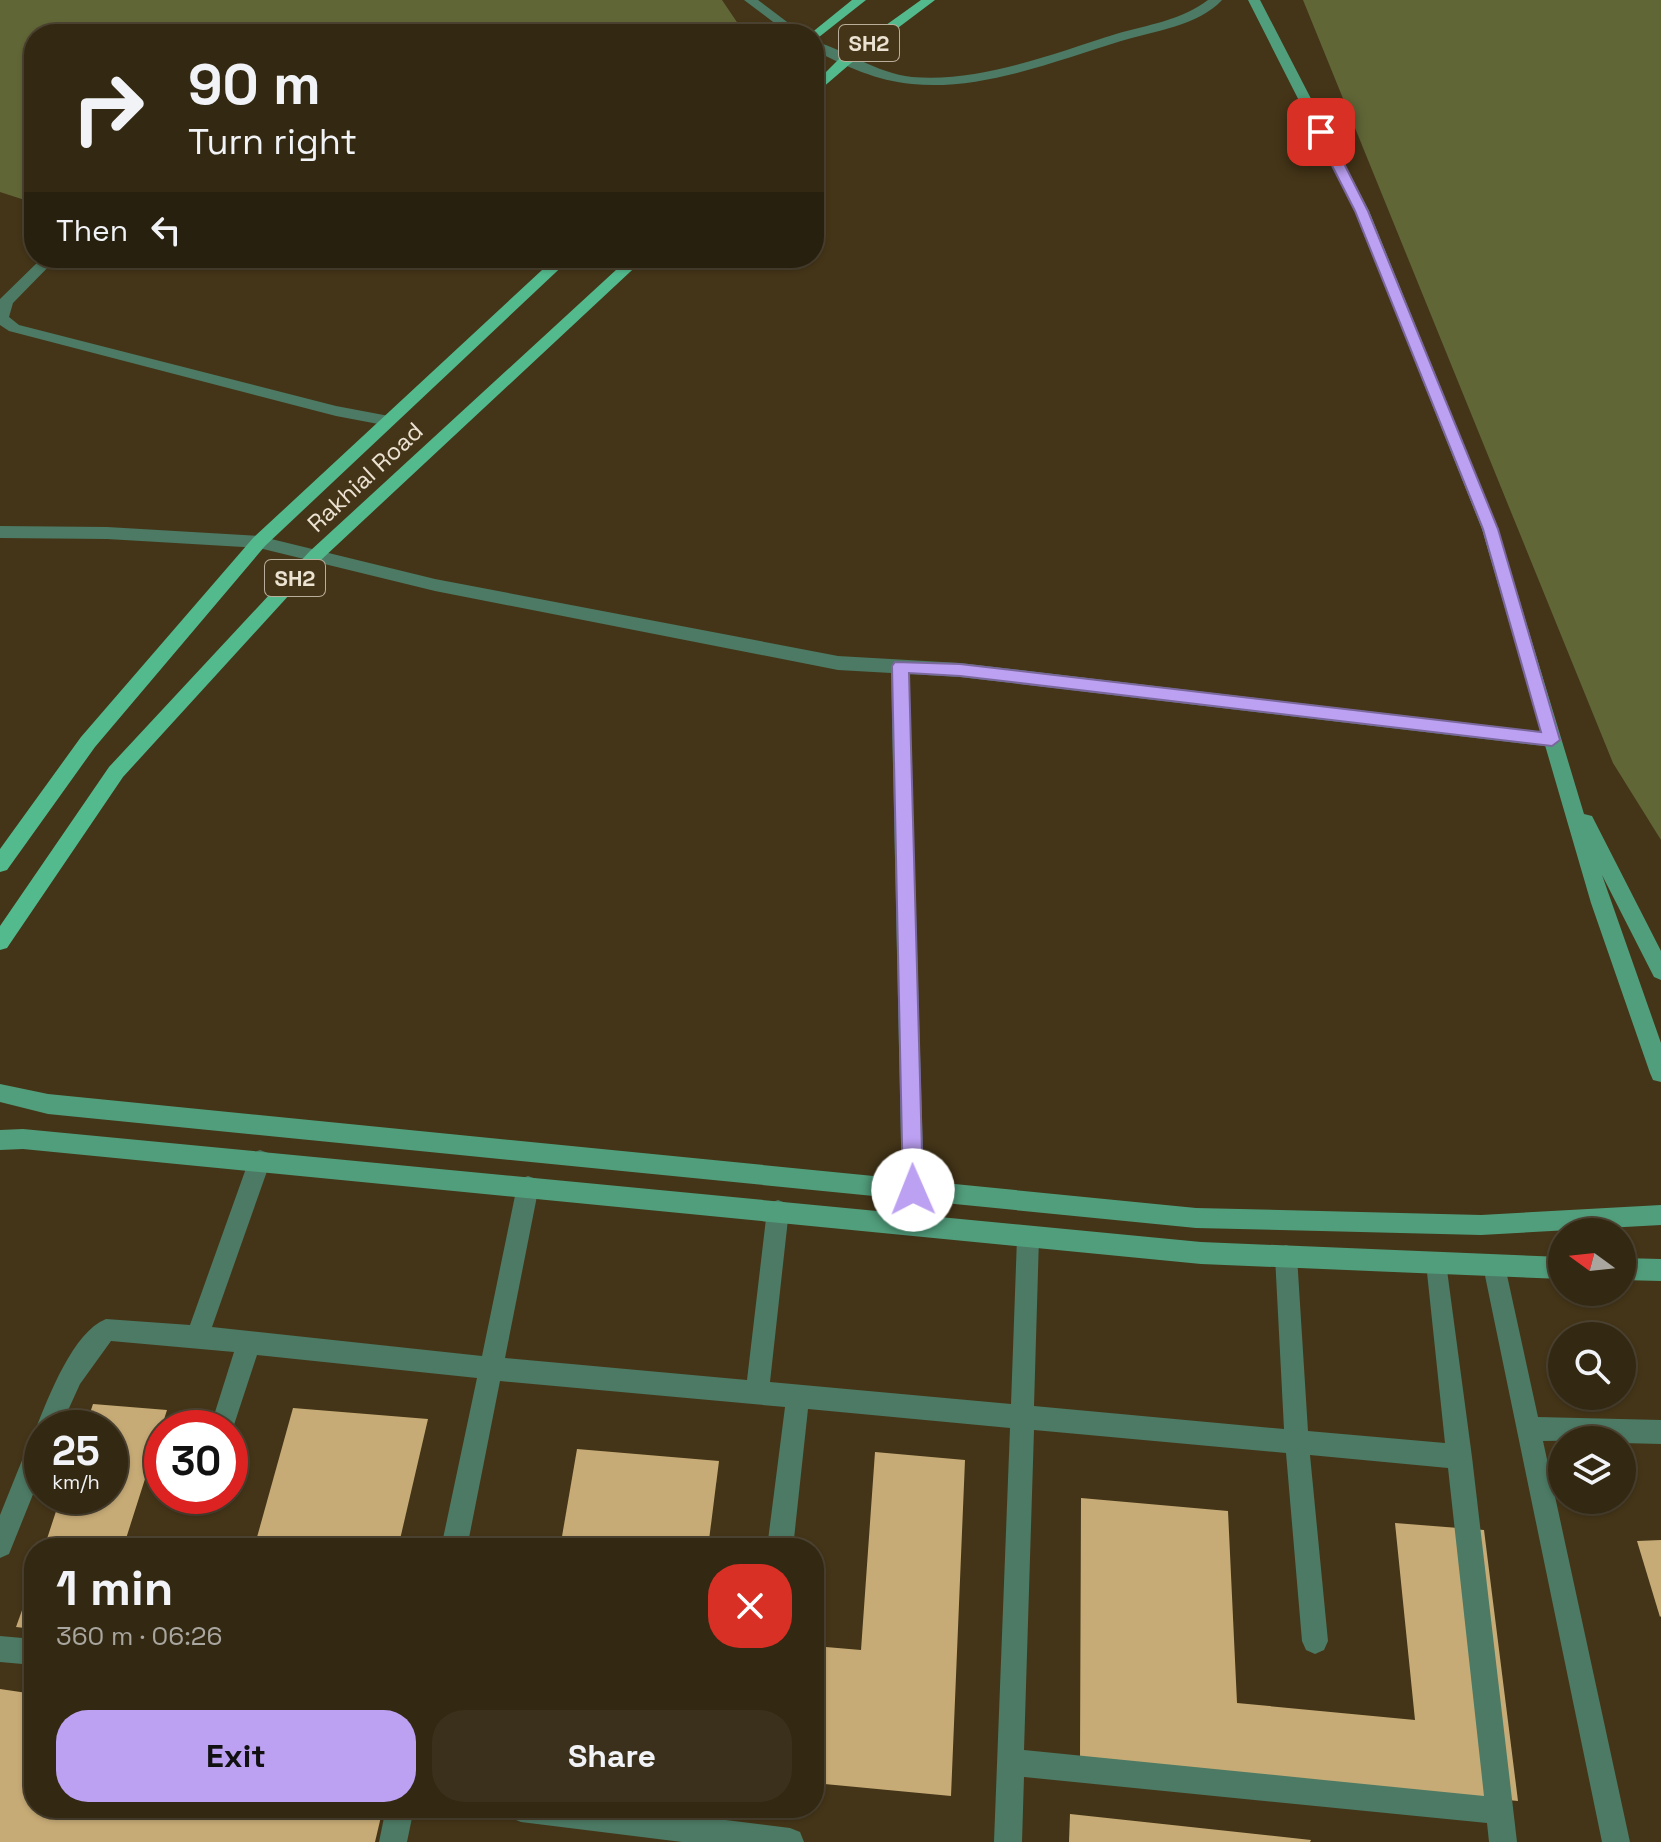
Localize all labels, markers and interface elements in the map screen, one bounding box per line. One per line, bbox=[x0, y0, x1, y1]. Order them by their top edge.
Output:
road number: SH2 bbox=[839, 25, 899, 61]
text: 90 m bbox=[188, 49, 321, 120]
icon: right bbox=[56, 56, 160, 160]
pin bbox=[1287, 98, 1355, 166]
icon: arrive bbox=[1299, 110, 1343, 154]
text: Turn right bbox=[188, 119, 357, 165]
icon: left bbox=[144, 208, 188, 252]
text: Then bbox=[56, 211, 128, 250]
street label: Rakhial Road bbox=[301, 415, 429, 539]
road number: SH2 bbox=[265, 560, 325, 596]
position arrow bbox=[871, 1148, 955, 1232]
north arrow bbox=[1548, 1218, 1636, 1306]
map controls bbox=[1548, 1218, 1636, 1514]
button: search bbox=[1548, 1322, 1636, 1410]
speed limit sign: 30 bbox=[144, 1410, 248, 1514]
text: 25 bbox=[52, 1426, 100, 1477]
button: layers bbox=[1548, 1426, 1636, 1514]
text: km/h bbox=[52, 1469, 100, 1495]
text: 1 min bbox=[56, 1558, 173, 1619]
button: close bbox=[708, 1564, 792, 1648]
text: 360 m · 06:26 bbox=[56, 1619, 222, 1653]
button: Exit bbox=[56, 1710, 416, 1802]
button: Share bbox=[432, 1710, 792, 1802]

